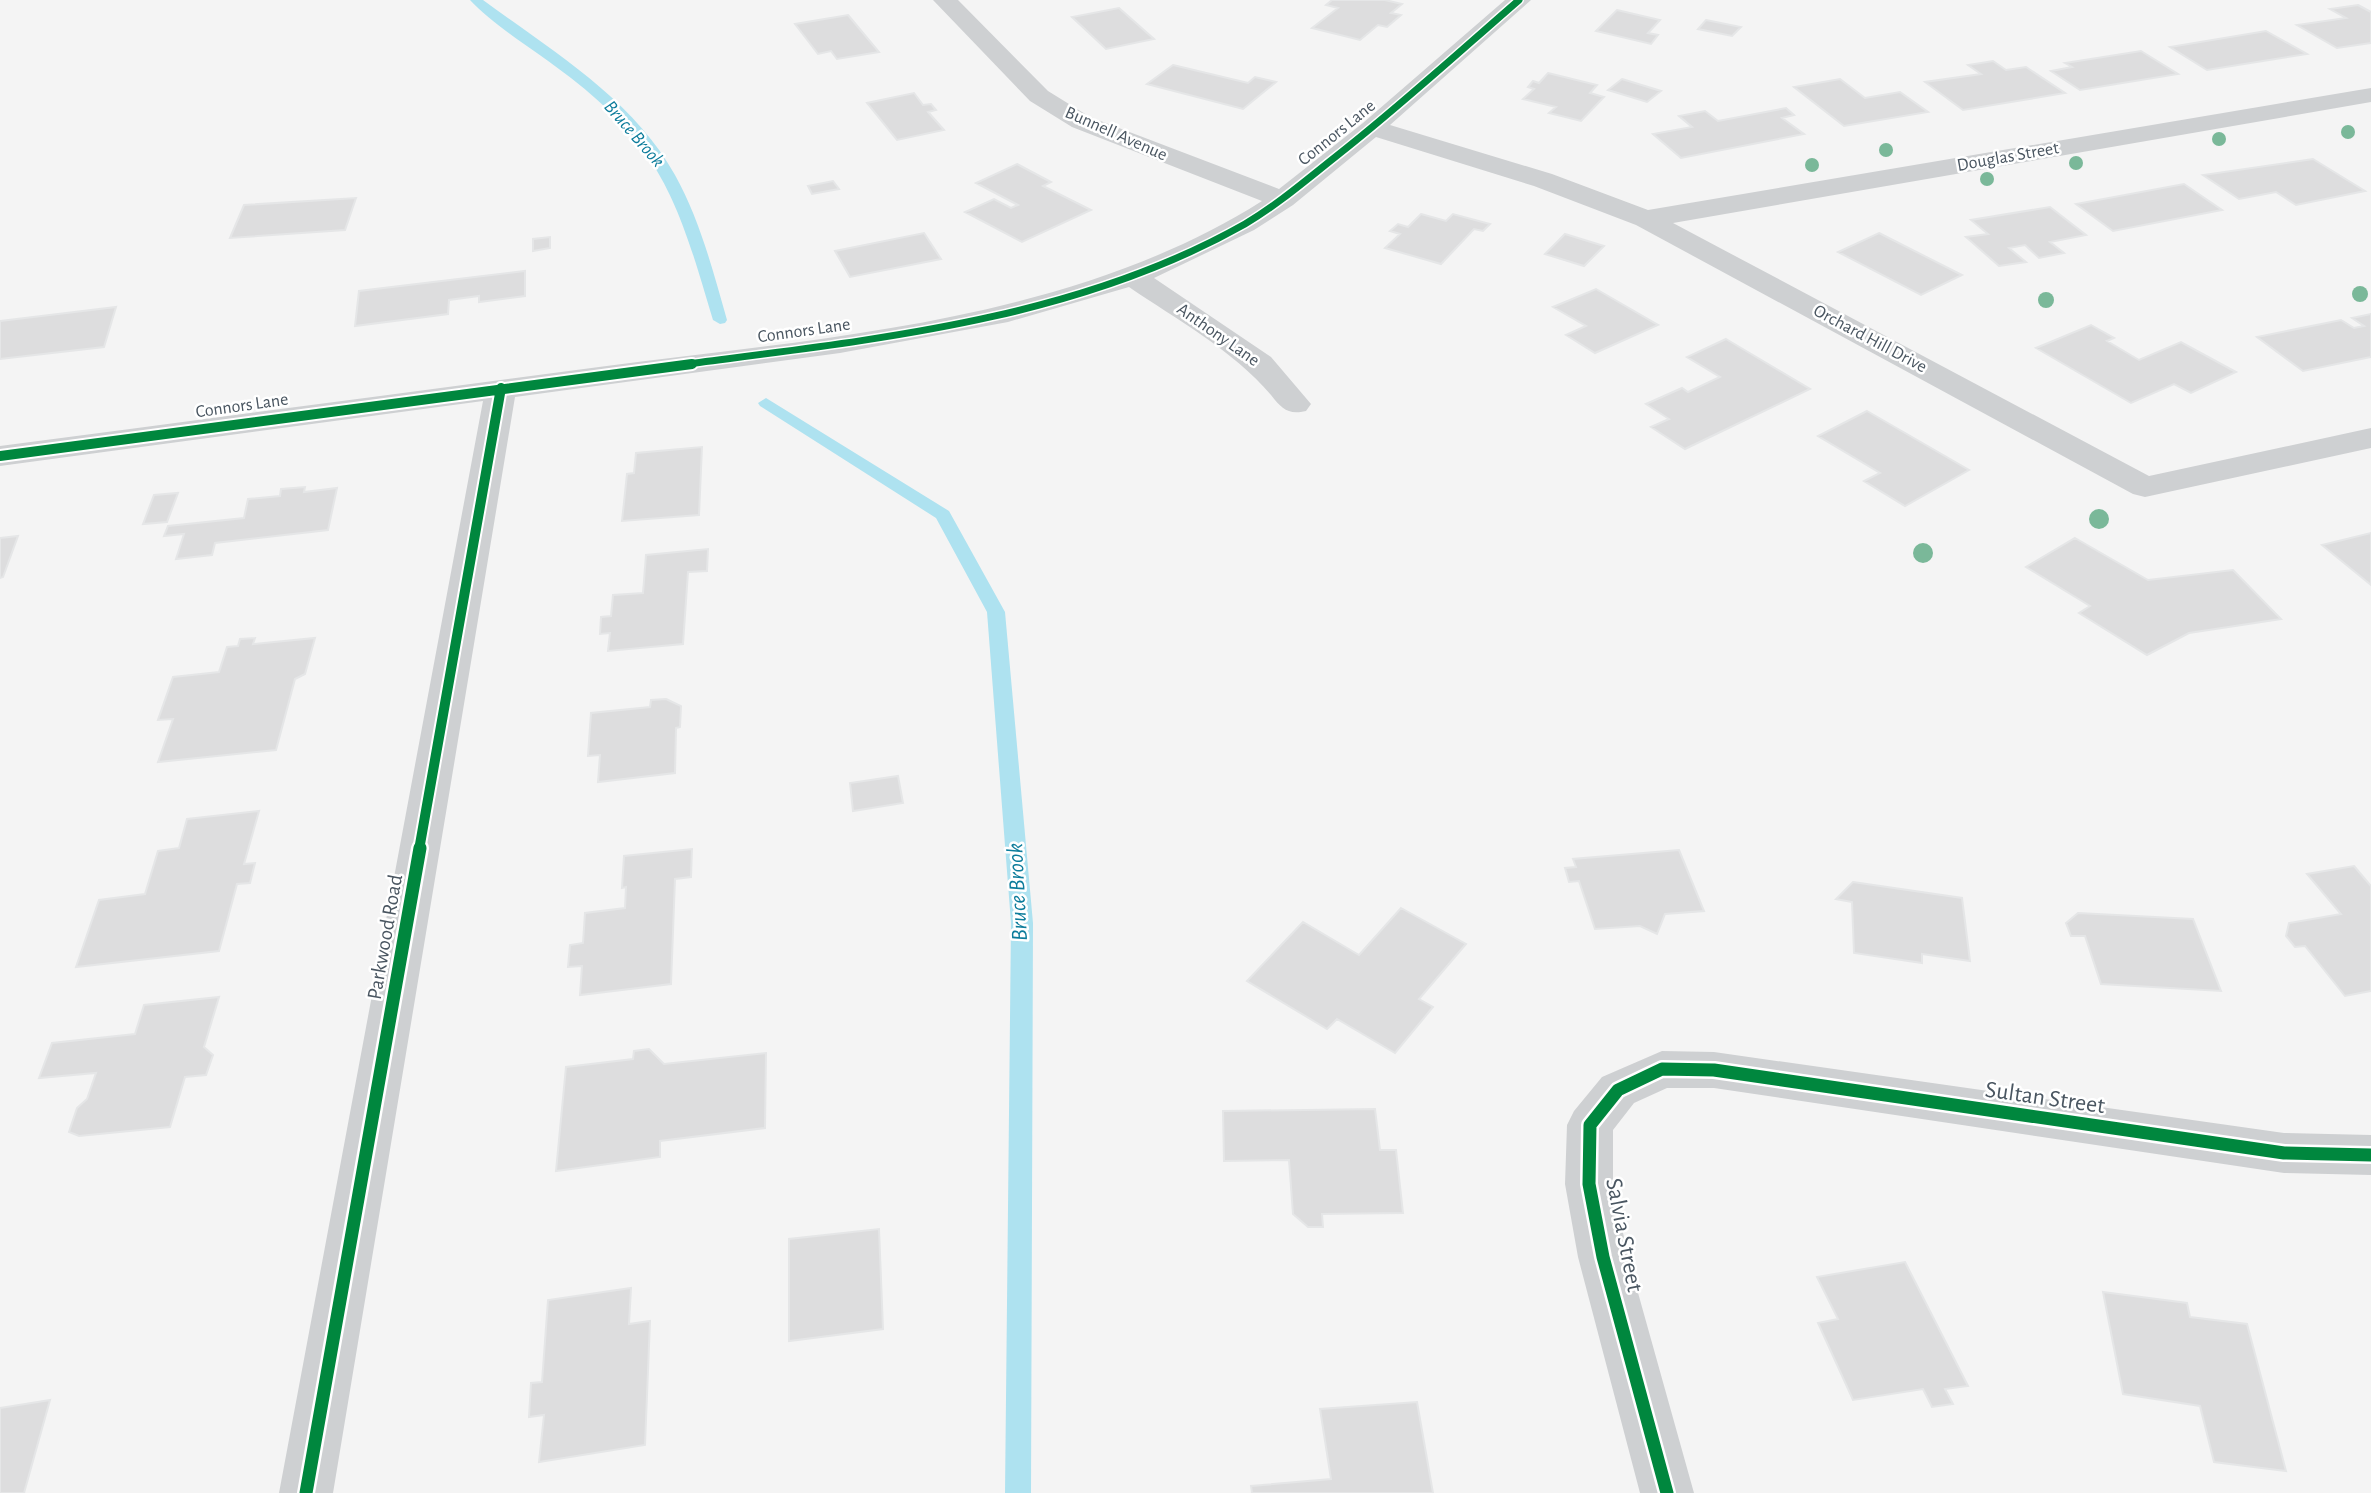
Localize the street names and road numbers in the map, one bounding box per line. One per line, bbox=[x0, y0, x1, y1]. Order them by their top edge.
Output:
street label: Connors Lane bbox=[1295, 97, 1379, 169]
street label: Bunnell Avenue bbox=[1062, 103, 1170, 165]
street label: Douglas Street bbox=[1956, 139, 2061, 175]
street label: Anthony Lane bbox=[1173, 300, 1263, 370]
street label: Orchard Hill Drive bbox=[1810, 302, 1930, 376]
street label: Connors Lane bbox=[757, 316, 851, 346]
street label: Connors Lane bbox=[195, 391, 289, 421]
street label: Parkwood Road bbox=[364, 873, 406, 1001]
street label: Sultan Street bbox=[1983, 1078, 2107, 1118]
street label: Salvia Street bbox=[1601, 1176, 1647, 1294]

